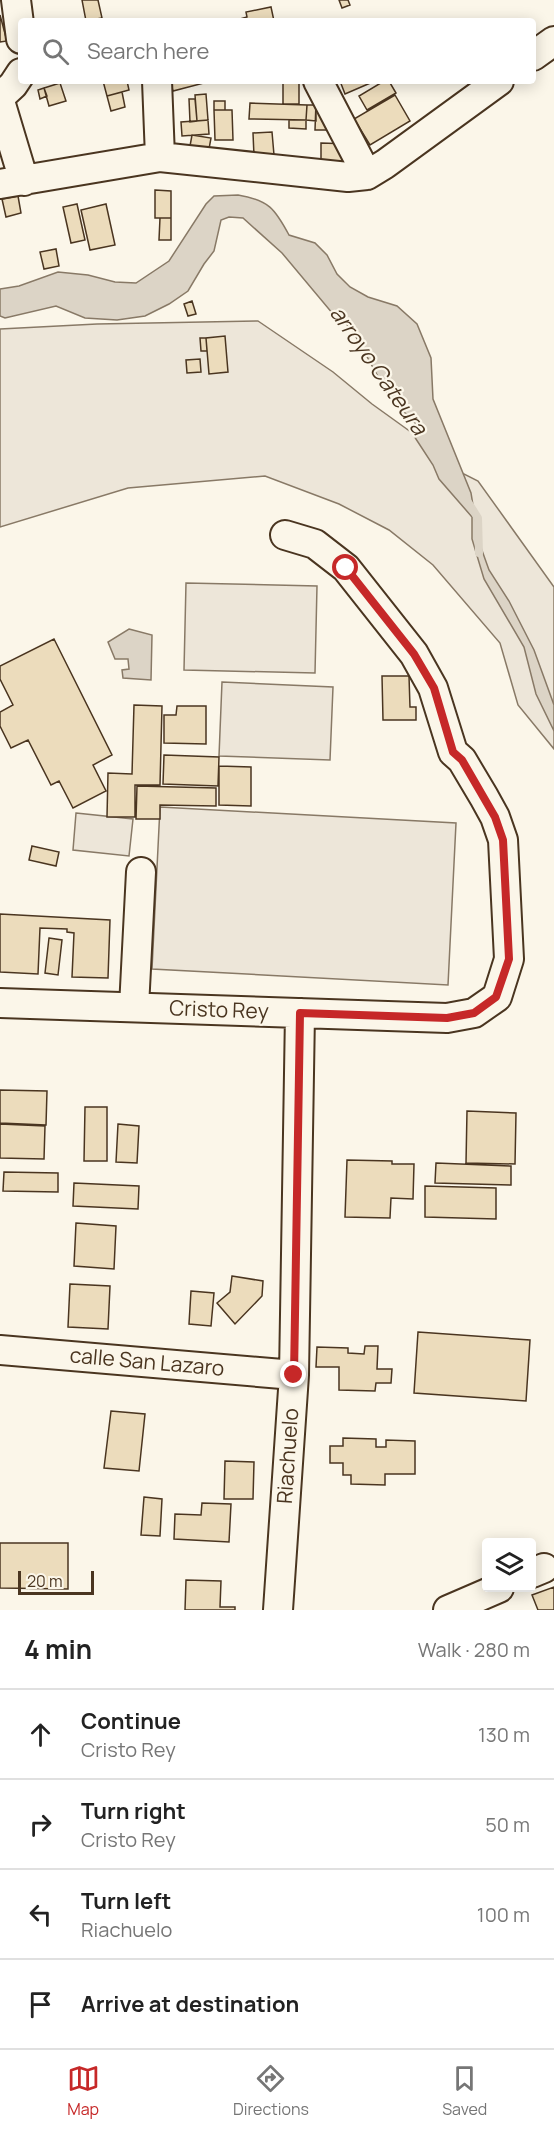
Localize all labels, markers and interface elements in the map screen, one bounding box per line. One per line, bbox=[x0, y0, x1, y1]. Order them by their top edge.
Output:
search box bbox=[18, 18, 536, 84]
icon: search bbox=[39, 35, 72, 68]
text: Search here bbox=[87, 36, 209, 66]
water label: arroyo Cateura bbox=[323, 300, 436, 442]
route start bbox=[332, 554, 358, 580]
street label: Cristo Rey bbox=[169, 993, 269, 1025]
street label: calle San Lazaro bbox=[69, 1340, 226, 1382]
route end bbox=[280, 1361, 306, 1387]
street label: Riachuelo bbox=[270, 1407, 304, 1505]
map controls bbox=[482, 1538, 536, 1592]
button: layers bbox=[482, 1538, 536, 1592]
scale bar bbox=[18, 1568, 94, 1596]
text: 20 m bbox=[27, 1570, 63, 1592]
text: 4 min bbox=[24, 1631, 92, 1667]
text: Walk · 280 m bbox=[418, 1636, 530, 1663]
text: Continue bbox=[81, 1706, 181, 1736]
icon: ahead bbox=[24, 1718, 57, 1751]
text: 130 m bbox=[478, 1721, 530, 1748]
text: Cristo Rey bbox=[81, 1736, 176, 1763]
text: Turn right bbox=[81, 1796, 186, 1826]
icon: right bbox=[24, 1808, 57, 1841]
text: 50 m bbox=[485, 1811, 530, 1838]
text: Cristo Rey bbox=[81, 1826, 176, 1853]
text: Turn left bbox=[81, 1886, 171, 1916]
icon: left bbox=[24, 1898, 57, 1931]
text: 100 m bbox=[477, 1901, 530, 1928]
text: Riachuelo bbox=[81, 1916, 172, 1943]
icon: arrive bbox=[24, 1988, 57, 2021]
text: Arrive at destination bbox=[81, 1989, 299, 2019]
tab: Map bbox=[67, 2062, 100, 2120]
tab: Directions bbox=[233, 2062, 309, 2120]
tab: Saved bbox=[442, 2062, 487, 2120]

